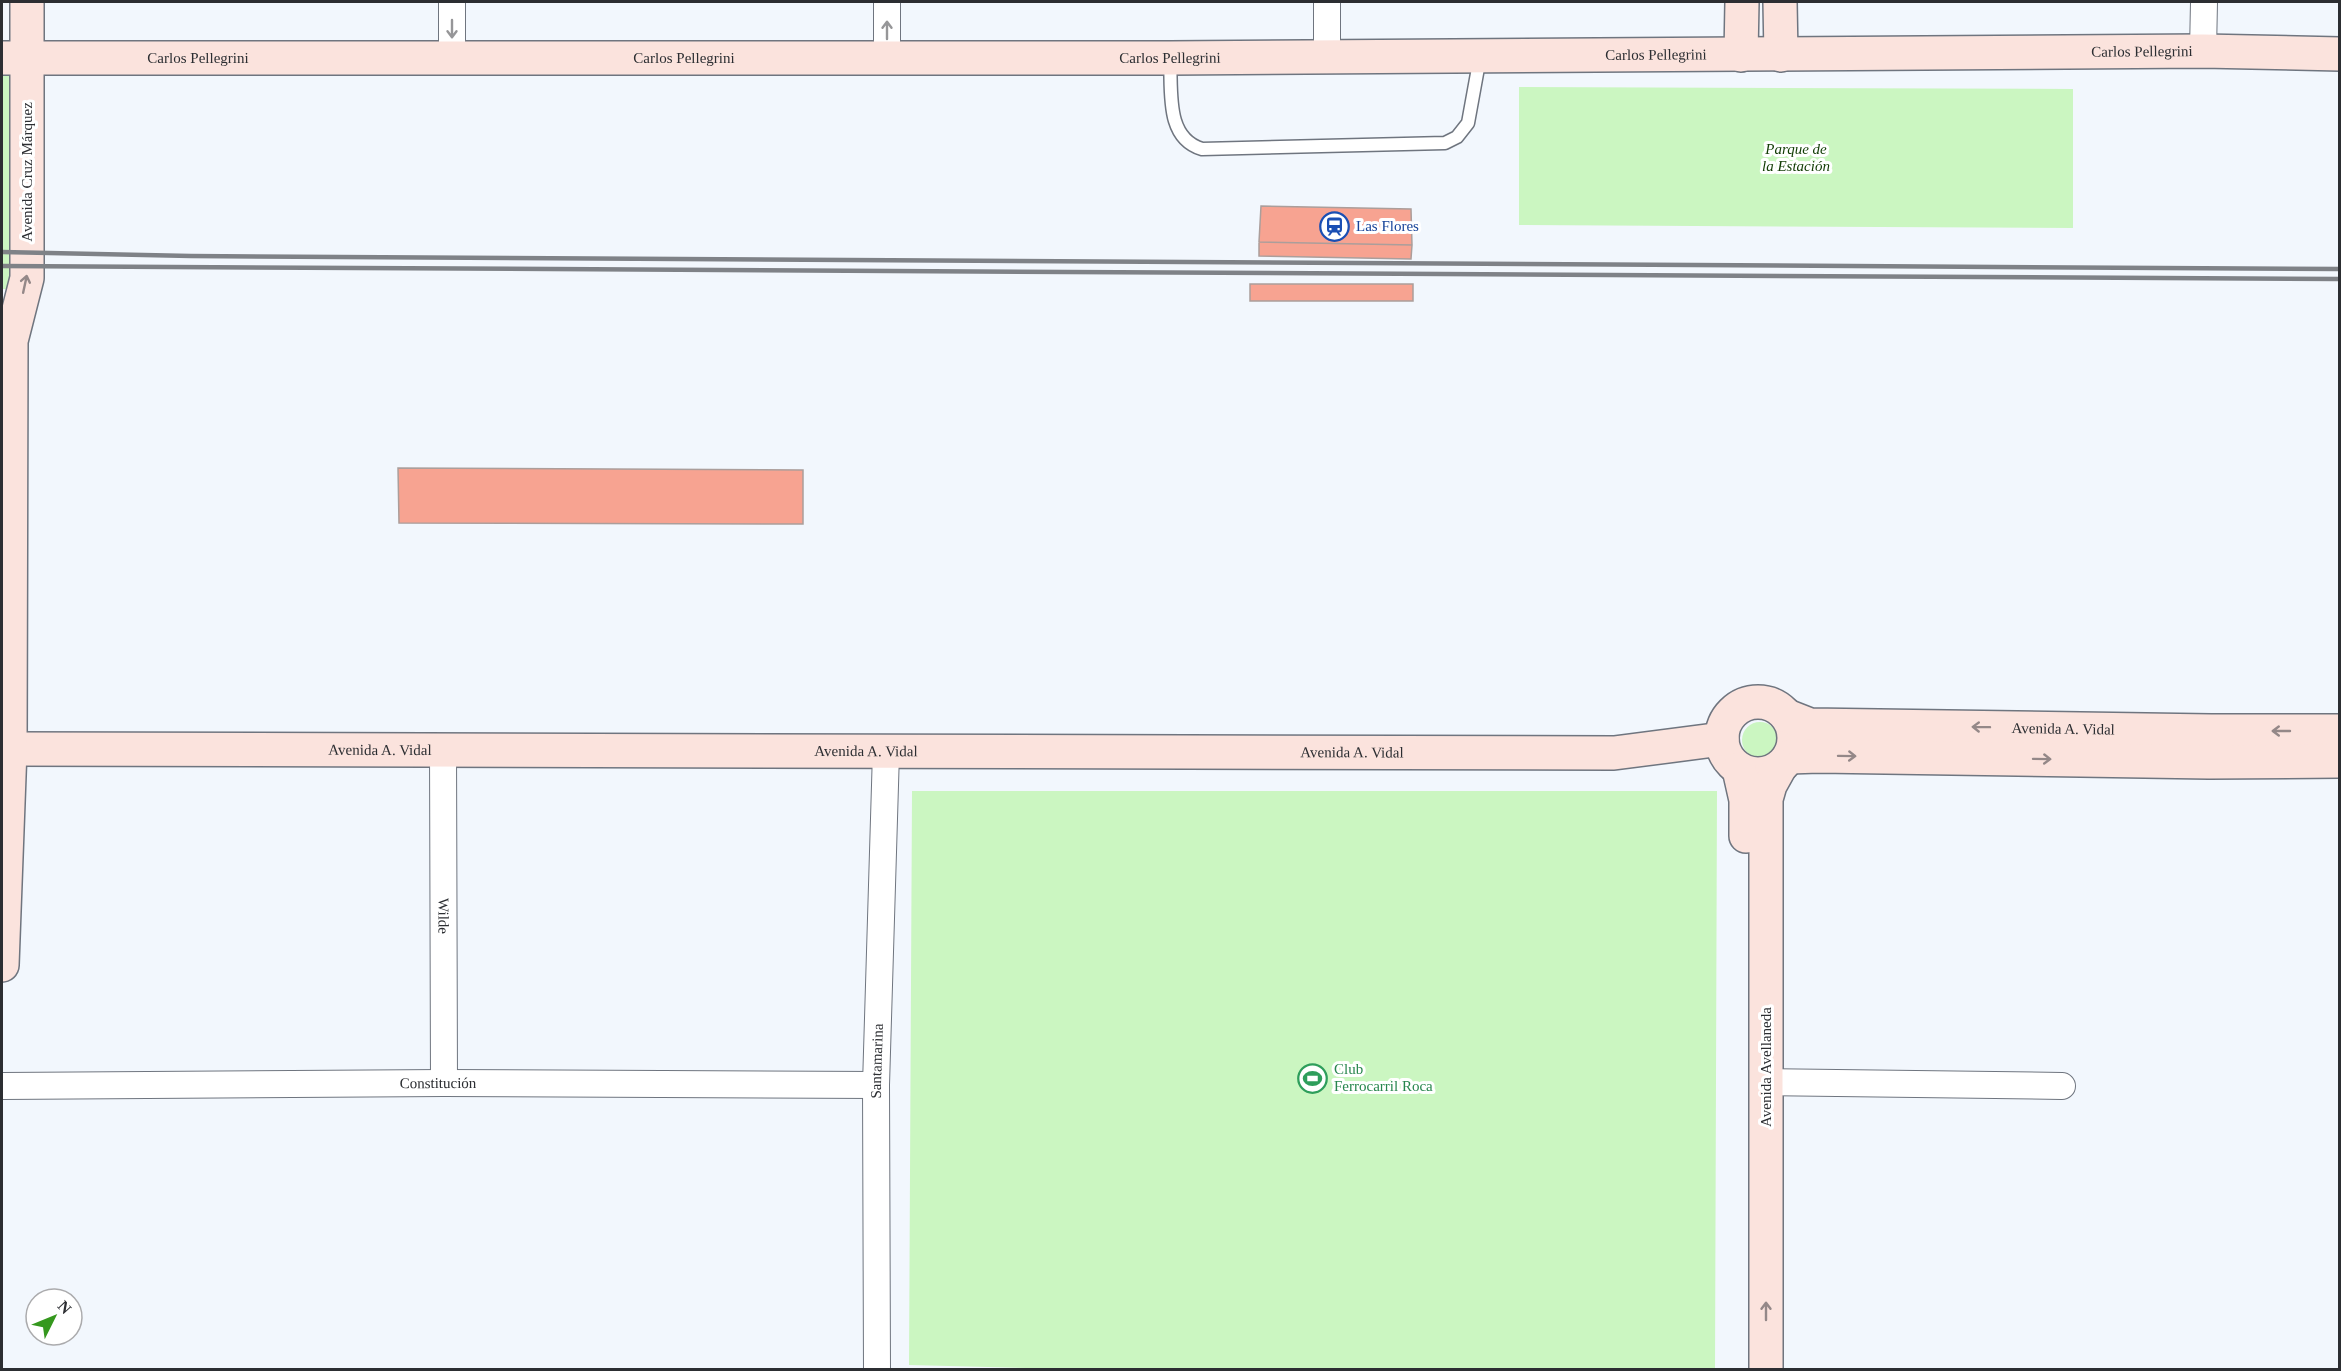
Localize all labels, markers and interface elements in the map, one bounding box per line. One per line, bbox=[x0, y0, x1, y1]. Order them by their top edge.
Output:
one-way arrow bbox=[446, 19, 458, 39]
one-way arrow bbox=[881, 21, 893, 41]
street label: Carlos Pellegrini bbox=[2091, 43, 2193, 60]
street label: Carlos Pellegrini bbox=[1605, 46, 1707, 63]
street label: Carlos Pellegrini bbox=[147, 50, 249, 66]
street label: Carlos Pellegrini bbox=[633, 50, 735, 66]
street label: Carlos Pellegrini bbox=[1119, 50, 1221, 66]
street label: Avenida Cruz Márquez bbox=[19, 102, 35, 242]
park label: Parque de la Estación bbox=[1762, 141, 1830, 174]
station icon: Las Flores bbox=[1319, 210, 1351, 242]
place label: Las Flores bbox=[1356, 218, 1419, 234]
one-way arrow bbox=[20, 275, 31, 294]
street label: Avenida A. Vidal bbox=[2012, 720, 2115, 738]
one-way arrow bbox=[1972, 722, 1992, 733]
one-way arrow bbox=[2272, 725, 2292, 737]
street label: Avenida A. Vidal bbox=[328, 742, 432, 758]
street label: Avenida A. Vidal bbox=[814, 743, 918, 759]
street label: Avenida A. Vidal bbox=[1300, 744, 1404, 760]
one-way arrow bbox=[1836, 750, 1856, 762]
one-way arrow bbox=[2031, 754, 2051, 765]
street label: Wilde bbox=[435, 898, 452, 934]
street label: Avenida Avellaneda bbox=[1758, 1007, 1774, 1127]
street label: Santamarina bbox=[868, 1023, 886, 1099]
place label: Club Ferrocarril Roca bbox=[1334, 1061, 1433, 1094]
sports icon: Club Ferrocarril Roca bbox=[1297, 1062, 1329, 1094]
street label: Constitución bbox=[400, 1075, 477, 1091]
north arrow bbox=[24, 1287, 84, 1347]
text: N bbox=[54, 1297, 75, 1317]
one-way arrow bbox=[1760, 1302, 1772, 1322]

